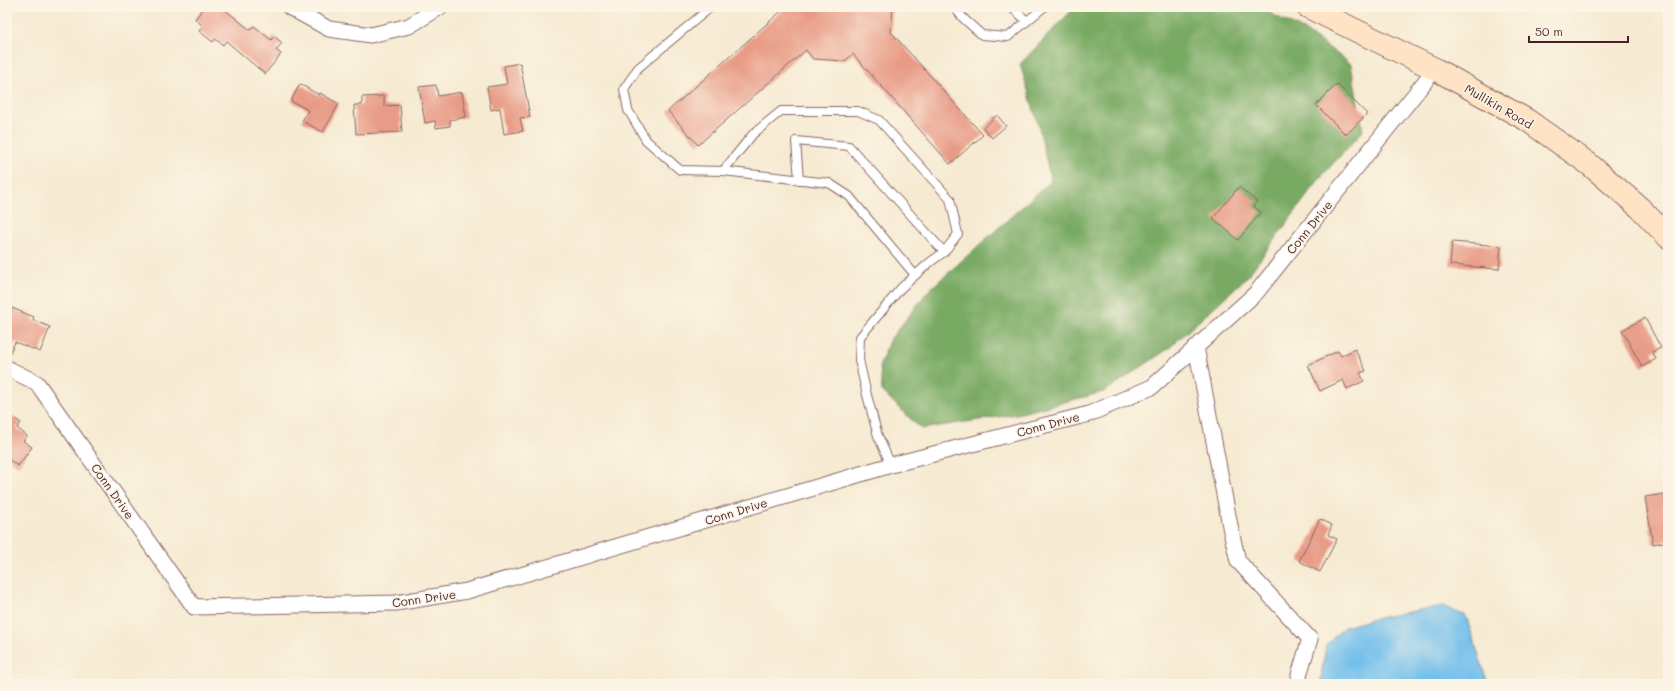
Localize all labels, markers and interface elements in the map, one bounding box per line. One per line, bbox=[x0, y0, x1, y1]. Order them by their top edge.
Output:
scale bar bbox=[1529, 18, 1628, 44]
text: 50 m bbox=[1535, 23, 1563, 39]
street label: Mullikin Road bbox=[1462, 80, 1536, 132]
street label: Conn Drive bbox=[1282, 197, 1336, 257]
street label: Conn Drive bbox=[1015, 408, 1081, 440]
street label: Conn Drive bbox=[88, 460, 138, 522]
street label: Conn Drive bbox=[703, 494, 769, 528]
street label: Conn Drive bbox=[391, 586, 457, 610]

